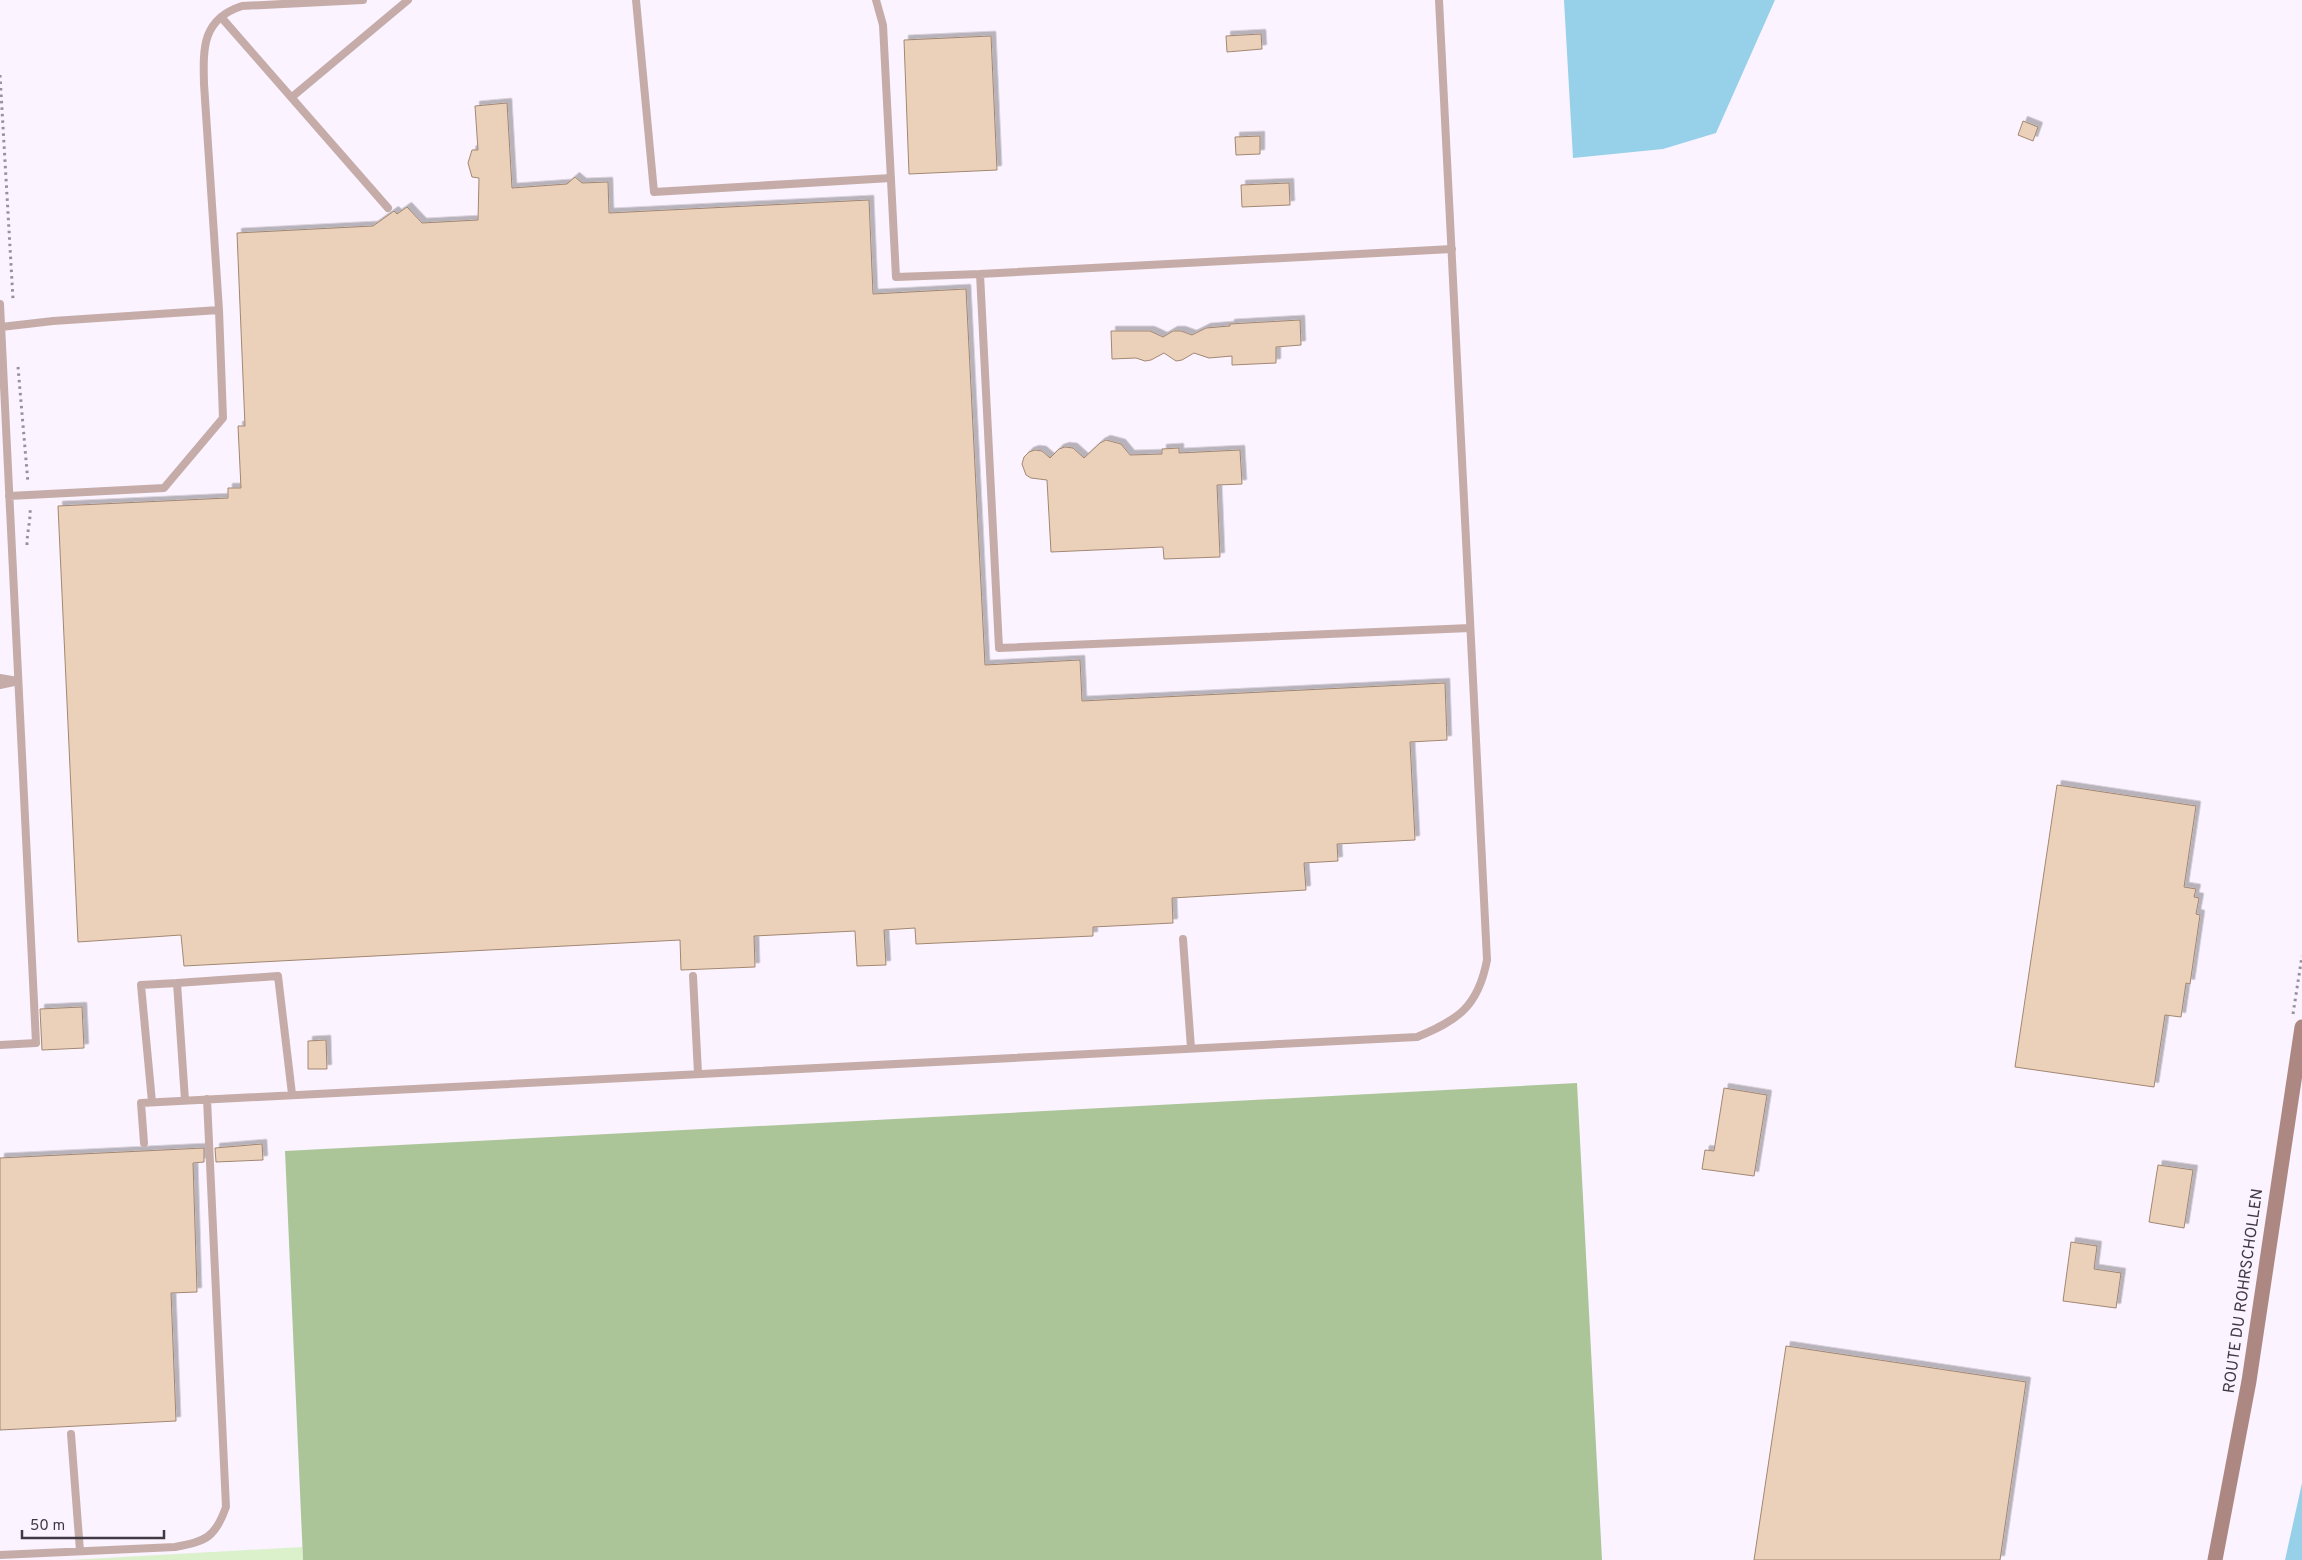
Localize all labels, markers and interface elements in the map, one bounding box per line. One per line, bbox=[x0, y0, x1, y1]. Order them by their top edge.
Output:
street label: ROUTE DU ROHRSCHOLLEN bbox=[2220, 1187, 2268, 1395]
scale bar bbox=[22, 1508, 165, 1540]
text: 50 m bbox=[30, 1517, 65, 1536]

